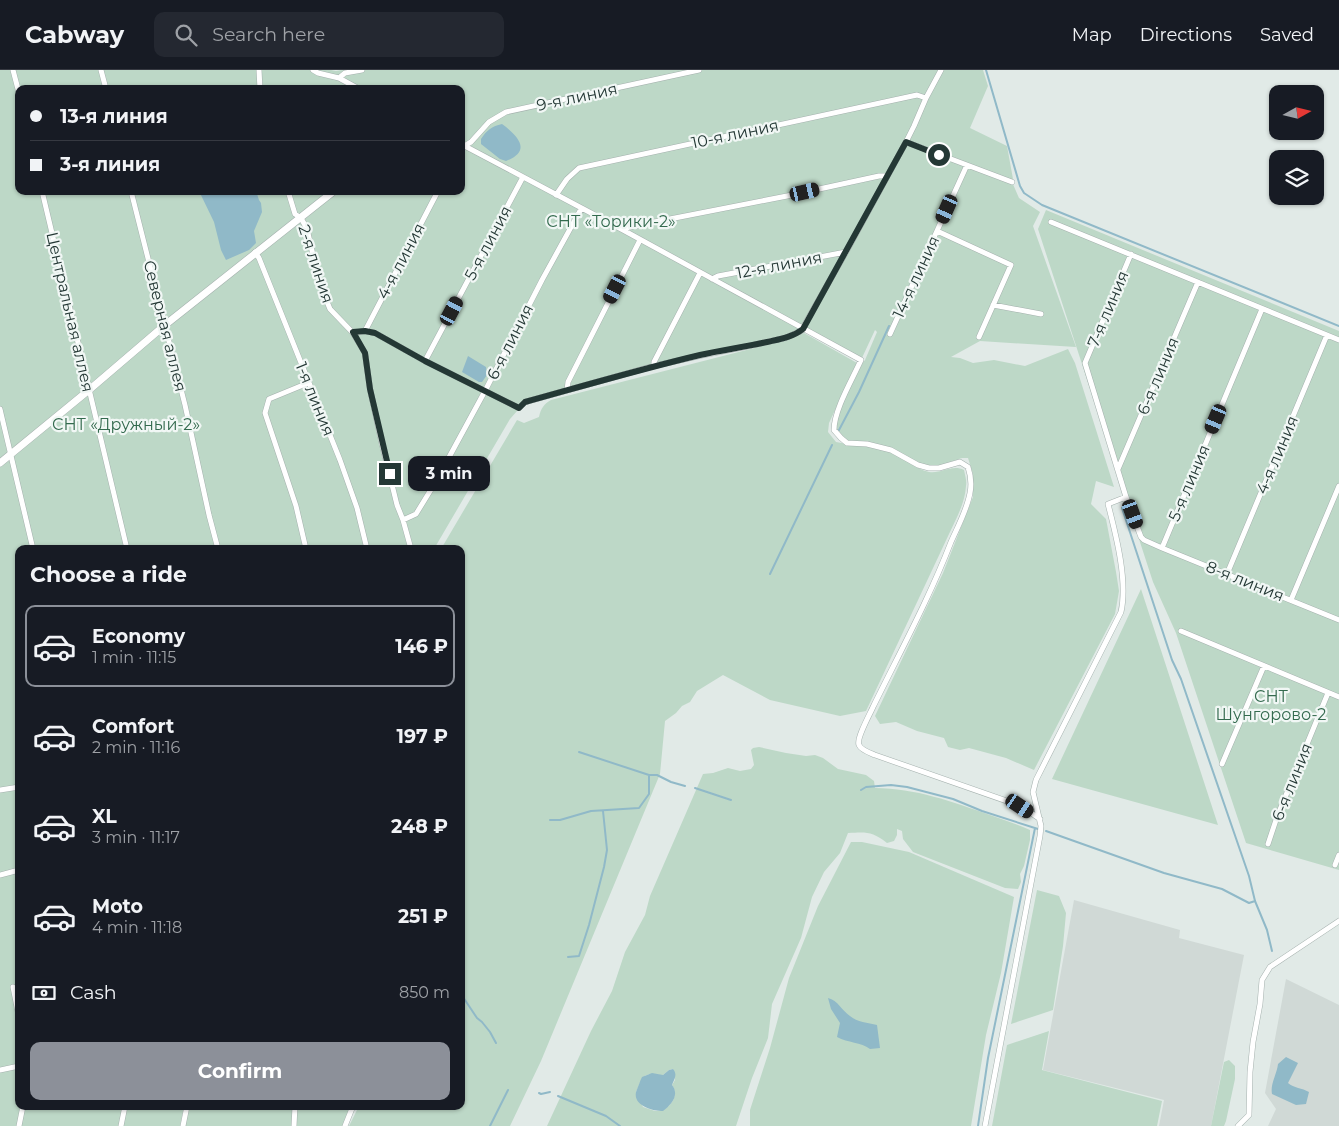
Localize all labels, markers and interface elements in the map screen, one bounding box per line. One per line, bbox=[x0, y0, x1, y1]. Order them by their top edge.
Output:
search box bbox=[154, 12, 504, 57]
text: Cabway bbox=[25, 20, 124, 49]
icon: search bbox=[172, 21, 200, 49]
text: Search here bbox=[212, 23, 325, 46]
text: Map bbox=[1072, 24, 1112, 46]
text: Directions bbox=[1140, 24, 1232, 46]
text: Saved bbox=[1260, 24, 1314, 46]
street label: 9-я линия bbox=[535, 79, 619, 115]
north arrow bbox=[1269, 85, 1324, 140]
map controls bbox=[1269, 85, 1324, 205]
text: 13-я линия bbox=[60, 105, 168, 128]
street label: 10-я линия bbox=[690, 115, 780, 153]
route start bbox=[928, 144, 950, 166]
button: layers bbox=[1269, 150, 1324, 205]
text: 3-я линия bbox=[60, 153, 160, 176]
car bbox=[788, 181, 821, 203]
car bbox=[934, 192, 959, 226]
street label: 5-я линия bbox=[461, 203, 515, 283]
park label: СНТ «Торики-2» bbox=[546, 212, 676, 231]
street label: 4-я линия bbox=[373, 220, 429, 302]
street label: 2-я линия bbox=[294, 222, 338, 306]
street label: Центральная аллея bbox=[42, 230, 98, 394]
street label: 14-я линия bbox=[889, 233, 943, 321]
street label: 12-я линия bbox=[734, 247, 824, 283]
street label: Северная аллея bbox=[140, 258, 190, 394]
street label: 7-я линия bbox=[1083, 268, 1133, 350]
car bbox=[601, 272, 628, 306]
car bbox=[438, 294, 465, 328]
street label: 6-я линия bbox=[483, 301, 537, 383]
street label: 6-я линия bbox=[1133, 335, 1183, 417]
street label: 1-я линия bbox=[292, 359, 338, 439]
car bbox=[1203, 402, 1228, 436]
street label: 4-я линия bbox=[1252, 413, 1302, 497]
park label: СНТ «Дружный-2» bbox=[52, 415, 200, 434]
street label: 5-я линия bbox=[1164, 442, 1214, 524]
callout: 3 min bbox=[408, 456, 490, 492]
route end bbox=[379, 463, 401, 485]
text: 3 min bbox=[426, 464, 472, 483]
car bbox=[1120, 497, 1145, 531]
street label: 8-я линия bbox=[1203, 557, 1287, 605]
text: Choose a ride bbox=[30, 561, 187, 588]
icon: car bbox=[32, 624, 77, 669]
text: Economy bbox=[92, 625, 185, 648]
text: 146 ₽ bbox=[395, 635, 448, 658]
text: 1 min · 11:15 bbox=[92, 648, 176, 667]
park label: СНТ Шунгорово-2 bbox=[1216, 687, 1326, 724]
icon: car bbox=[32, 714, 77, 759]
text: Comfort bbox=[92, 715, 174, 738]
text: 197 ₽ bbox=[397, 725, 448, 748]
text: 2 min · 11:16 bbox=[92, 738, 180, 757]
street label: 6-я линия bbox=[1268, 740, 1316, 824]
car bbox=[1003, 791, 1036, 821]
icon: car bbox=[32, 804, 77, 849]
text: XL bbox=[92, 805, 117, 828]
text: 248 ₽ bbox=[391, 815, 448, 838]
text: 3 min · 11:17 bbox=[92, 828, 180, 847]
icon: car bbox=[32, 894, 77, 939]
text: Moto bbox=[92, 895, 143, 918]
text: 251 ₽ bbox=[398, 905, 448, 928]
text: 4 min · 11:18 bbox=[92, 918, 182, 937]
icon: cash bbox=[30, 979, 58, 1007]
text: Cash bbox=[70, 981, 117, 1004]
text: 850 m bbox=[399, 983, 450, 1002]
button: Confirm bbox=[30, 1042, 450, 1100]

